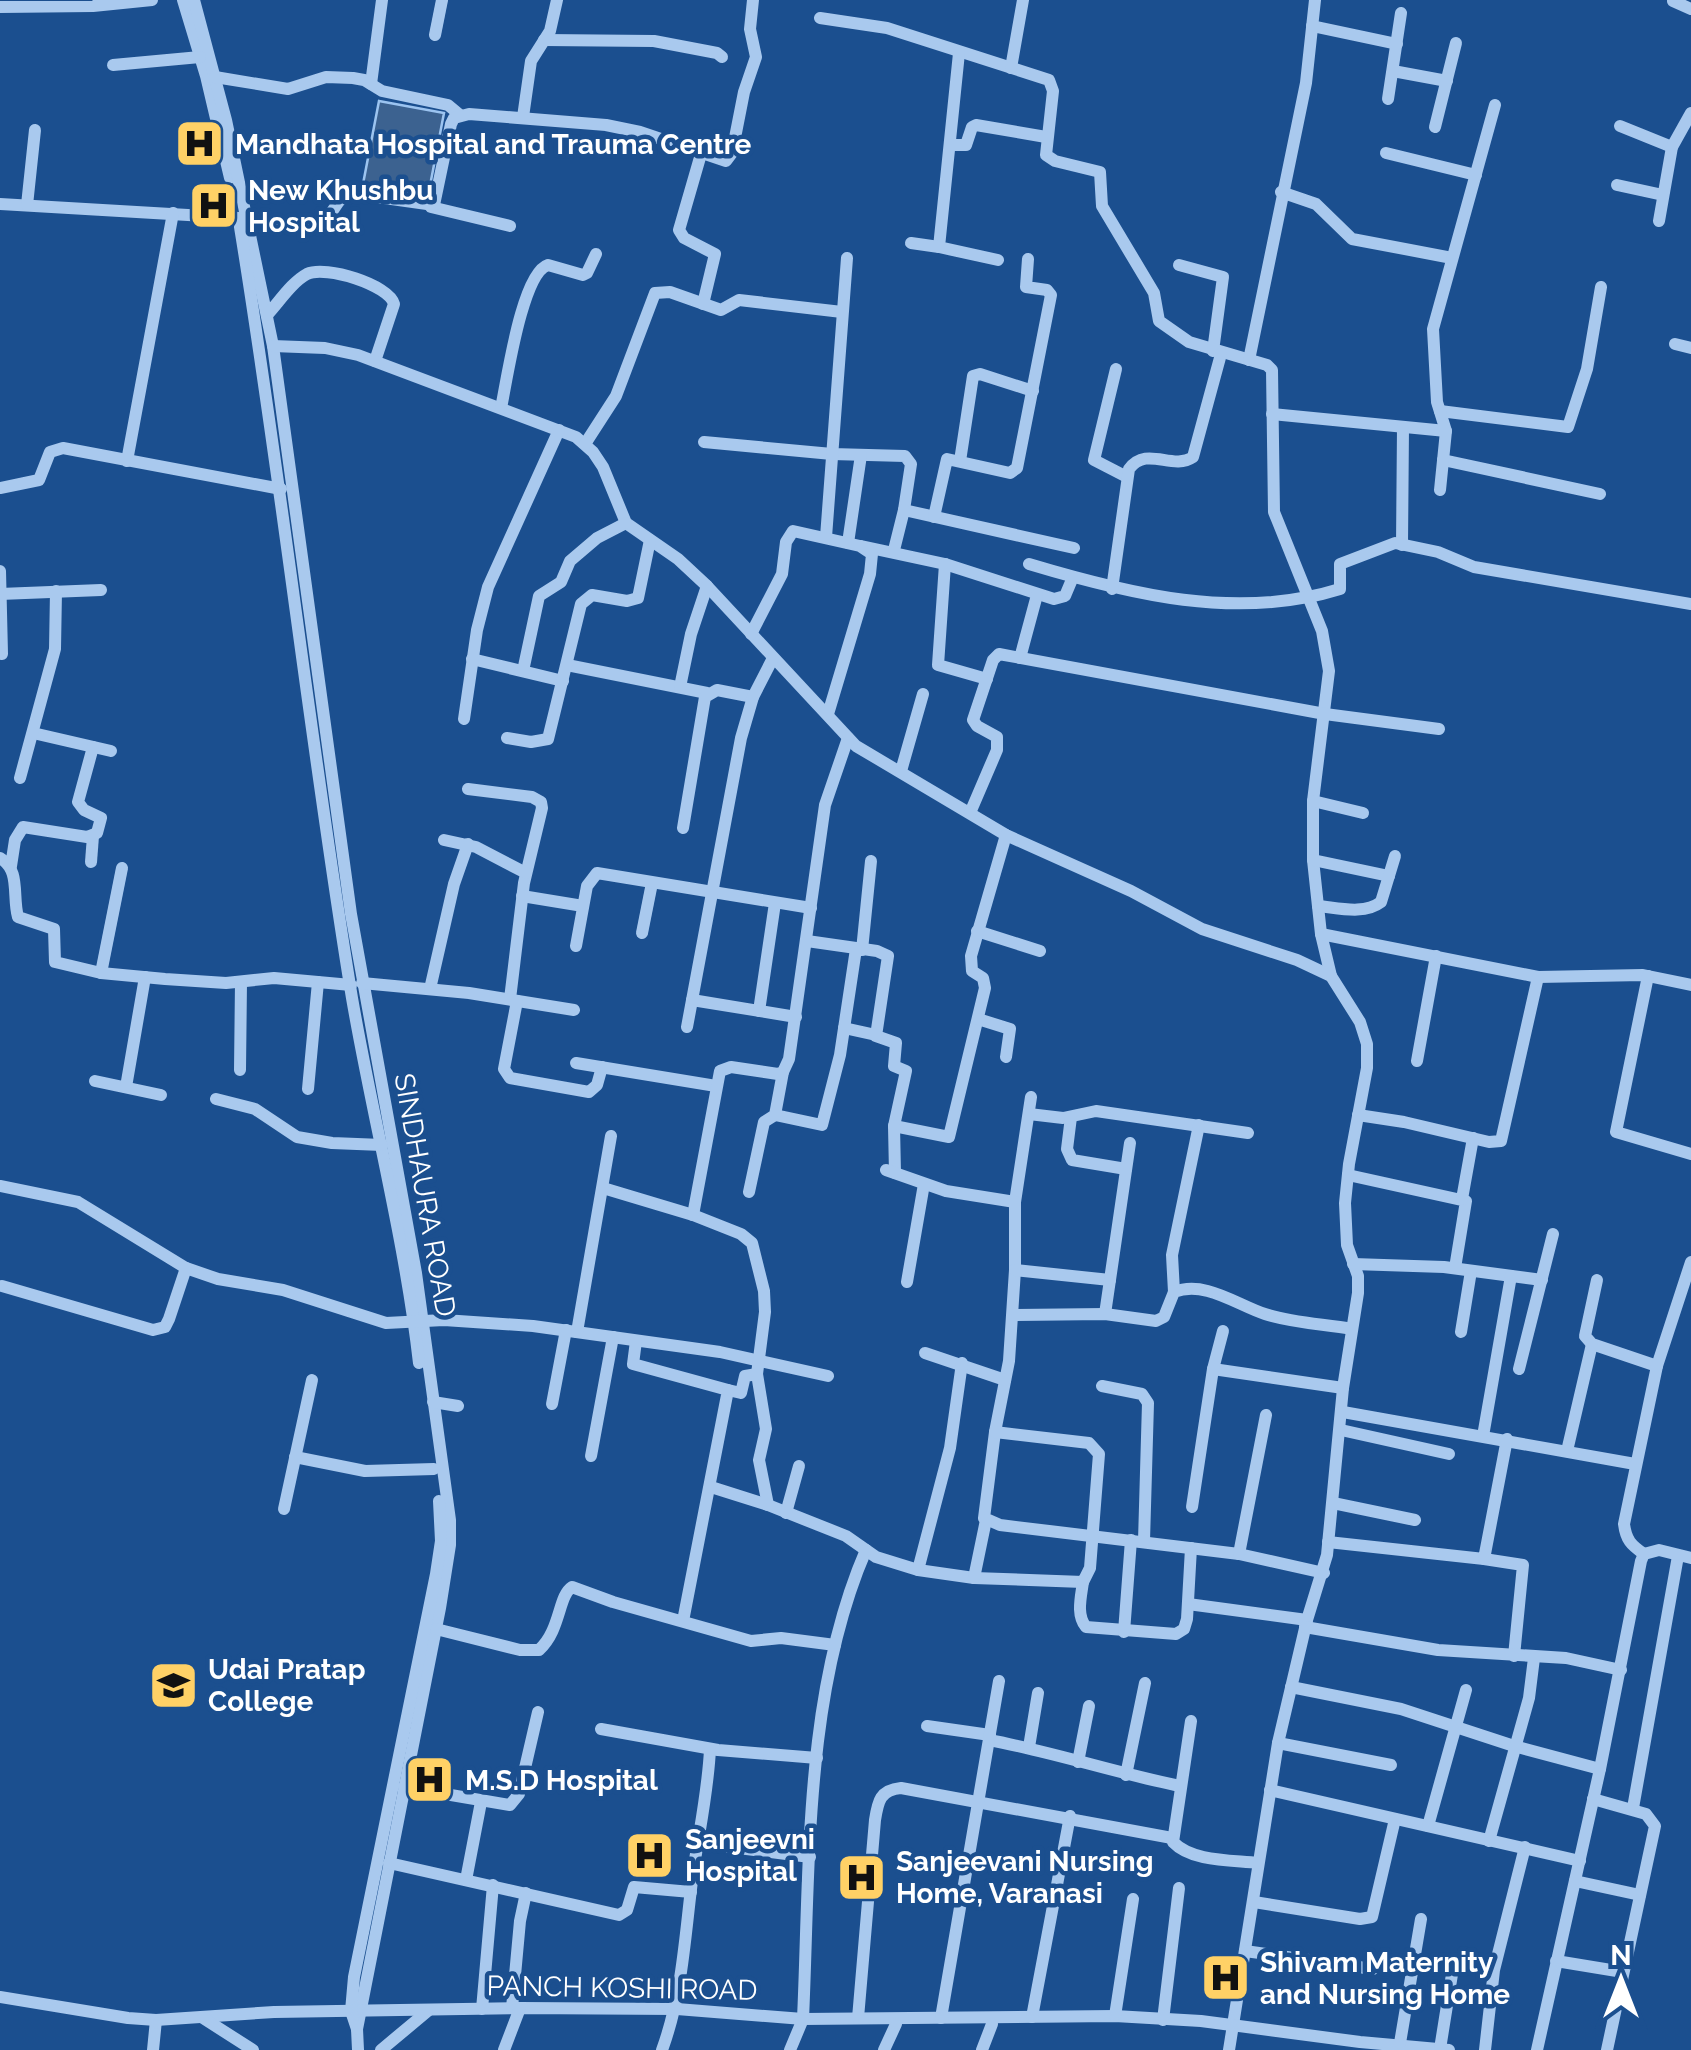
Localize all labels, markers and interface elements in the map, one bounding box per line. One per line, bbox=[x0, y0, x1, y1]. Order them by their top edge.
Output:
hospital icon: Mandhata Hospital and Trauma Centre bbox=[174, 118, 226, 170]
place label: Mandhata Hospital and Trauma Centre bbox=[235, 128, 751, 161]
place label: New Khushbu Hospital bbox=[248, 174, 434, 239]
hospital icon: New Khushbu Hospital bbox=[187, 180, 239, 232]
street label: SINDHAURA ROAD bbox=[387, 1071, 463, 1319]
place label: Udai Pratap College bbox=[208, 1653, 365, 1718]
school or university icon: Udai Pratap College bbox=[147, 1659, 199, 1711]
hospital icon: M.S.D Hospital bbox=[404, 1754, 456, 1806]
place label: M.S.D Hospital bbox=[465, 1764, 658, 1797]
place label: Sanjeevni Hospital bbox=[685, 1823, 815, 1888]
hospital icon: Sanjeevni Hospital bbox=[624, 1829, 676, 1881]
place label: Sanjeevani Nursing Home, Varanasi bbox=[896, 1845, 1154, 1910]
hospital icon: Sanjeevani Nursing Home, Varanasi bbox=[835, 1851, 887, 1903]
north arrow bbox=[1571, 1930, 1671, 2030]
text: N bbox=[1610, 1939, 1632, 1972]
place label: Shivam Maternity and Nursing Home bbox=[1260, 1946, 1510, 2011]
hospital icon: Shivam Maternity and Nursing Home bbox=[1199, 1952, 1251, 2004]
street label: PANCH KOSHI ROAD bbox=[486, 1969, 758, 2007]

